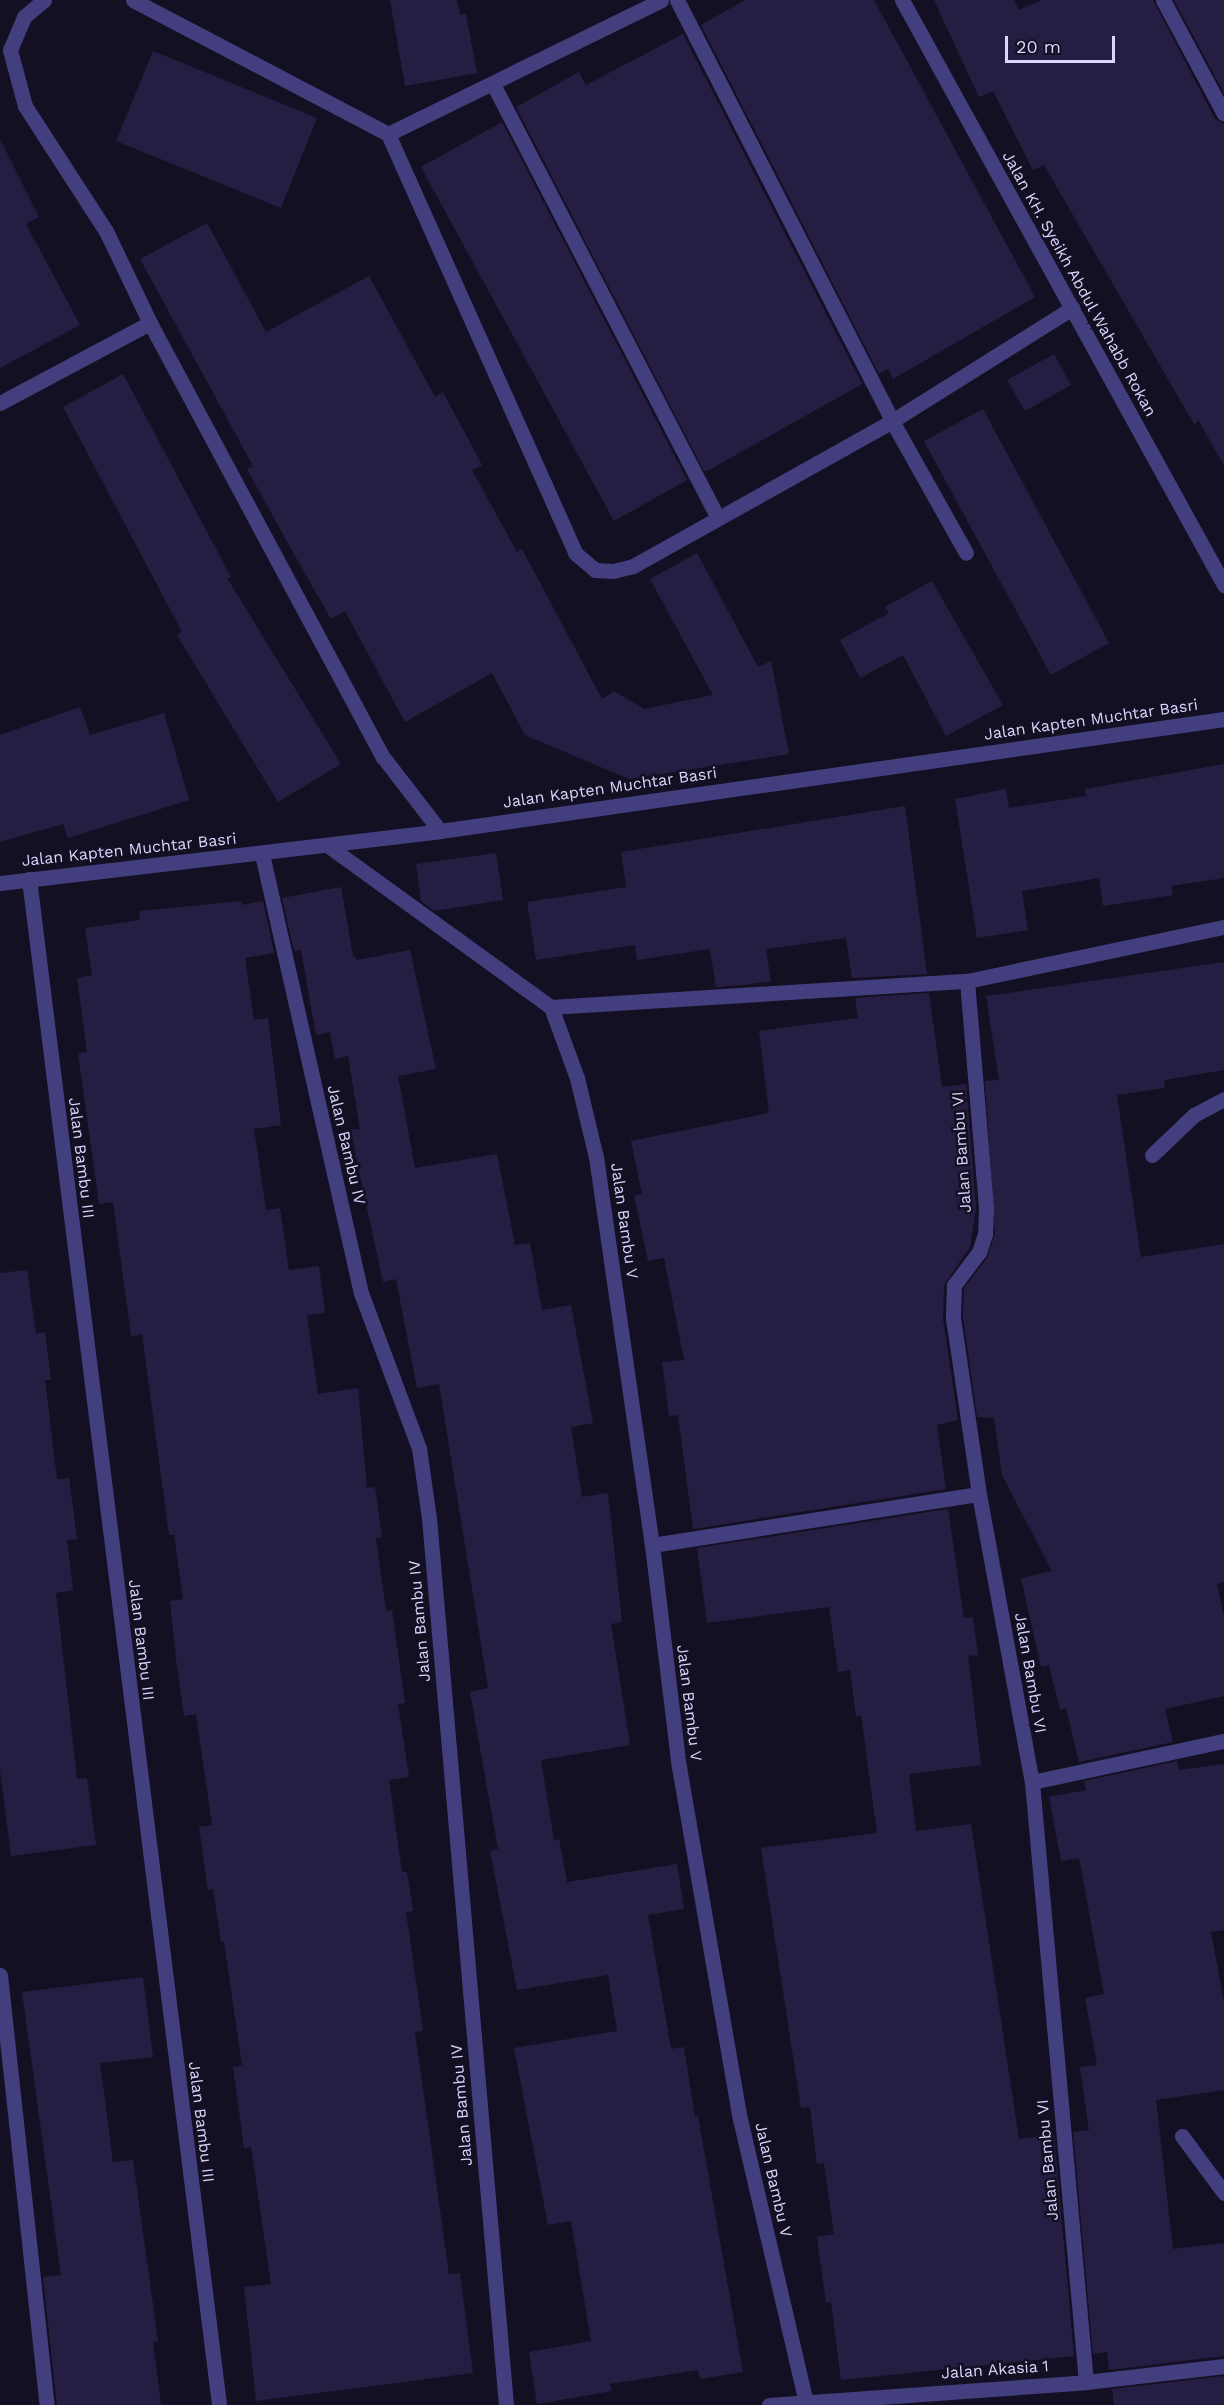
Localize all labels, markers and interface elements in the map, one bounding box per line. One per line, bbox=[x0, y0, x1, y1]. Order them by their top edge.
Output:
scale bar bbox=[1008, 24, 1118, 62]
text: 20 m bbox=[1016, 36, 1061, 57]
street label: Jalan KH. Syeikh Abdul Wahabb Rokan bbox=[997, 147, 1161, 421]
street label: Jalan Kapten Muchtar Basri bbox=[983, 695, 1199, 745]
street label: Jalan Kapten Muchtar Basri bbox=[502, 763, 718, 813]
street label: Jalan Kapten Muchtar Basri bbox=[20, 829, 238, 871]
street label: Jalan Bambu IV bbox=[323, 1083, 369, 1207]
street label: Jalan Bambu VI bbox=[948, 1090, 976, 1214]
street label: Jalan Bambu III bbox=[64, 1097, 98, 1219]
street label: Jalan Bambu V bbox=[606, 1161, 642, 1281]
street label: Jalan Bambu IV bbox=[405, 1559, 435, 1683]
street label: Jalan Bambu III bbox=[124, 1579, 158, 1701]
street label: Jalan Bambu VI bbox=[1010, 1611, 1050, 1735]
street label: Jalan Bambu V bbox=[672, 1643, 706, 1763]
street label: Jalan Bambu IV bbox=[447, 2043, 477, 2167]
street label: Jalan Bambu III bbox=[184, 2061, 218, 2183]
street label: Jalan Bambu VI bbox=[1033, 2098, 1063, 2222]
street label: Jalan Bambu V bbox=[750, 2121, 796, 2239]
street label: Jalan Akasia 1 bbox=[940, 2357, 1050, 2383]

